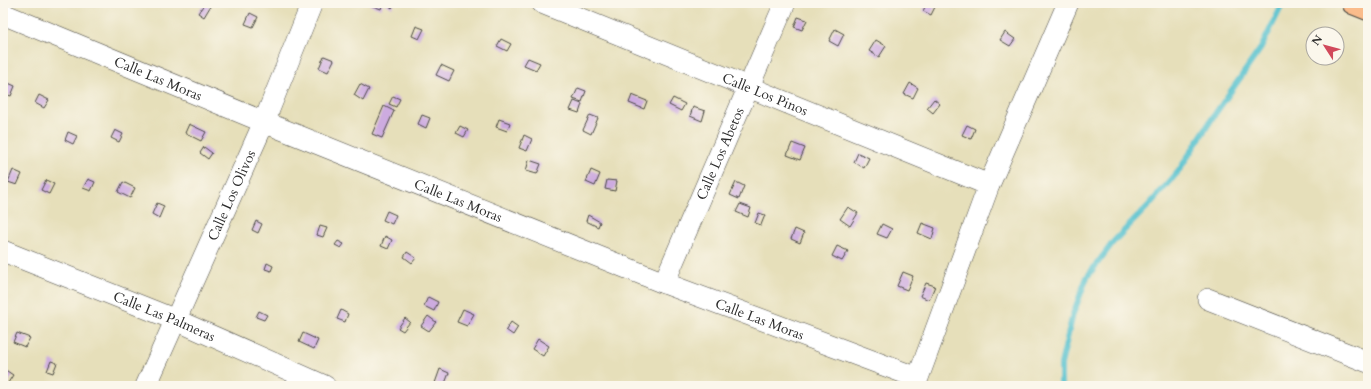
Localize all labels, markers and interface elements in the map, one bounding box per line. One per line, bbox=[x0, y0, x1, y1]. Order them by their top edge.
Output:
north arrow bbox=[1305, 26, 1345, 66]
text: N bbox=[1308, 32, 1326, 49]
street label: Calle Las Moras bbox=[111, 52, 205, 105]
street label: Calle Los Pinos bbox=[719, 68, 811, 120]
street label: Calle Los Abetos bbox=[692, 104, 748, 203]
street label: Calle Los Olivos bbox=[203, 147, 260, 244]
street label: Calle Las Moras bbox=[411, 174, 506, 227]
street label: Calle Las Palmeras bbox=[110, 286, 219, 346]
street label: Calle Las Moras bbox=[713, 294, 807, 344]

